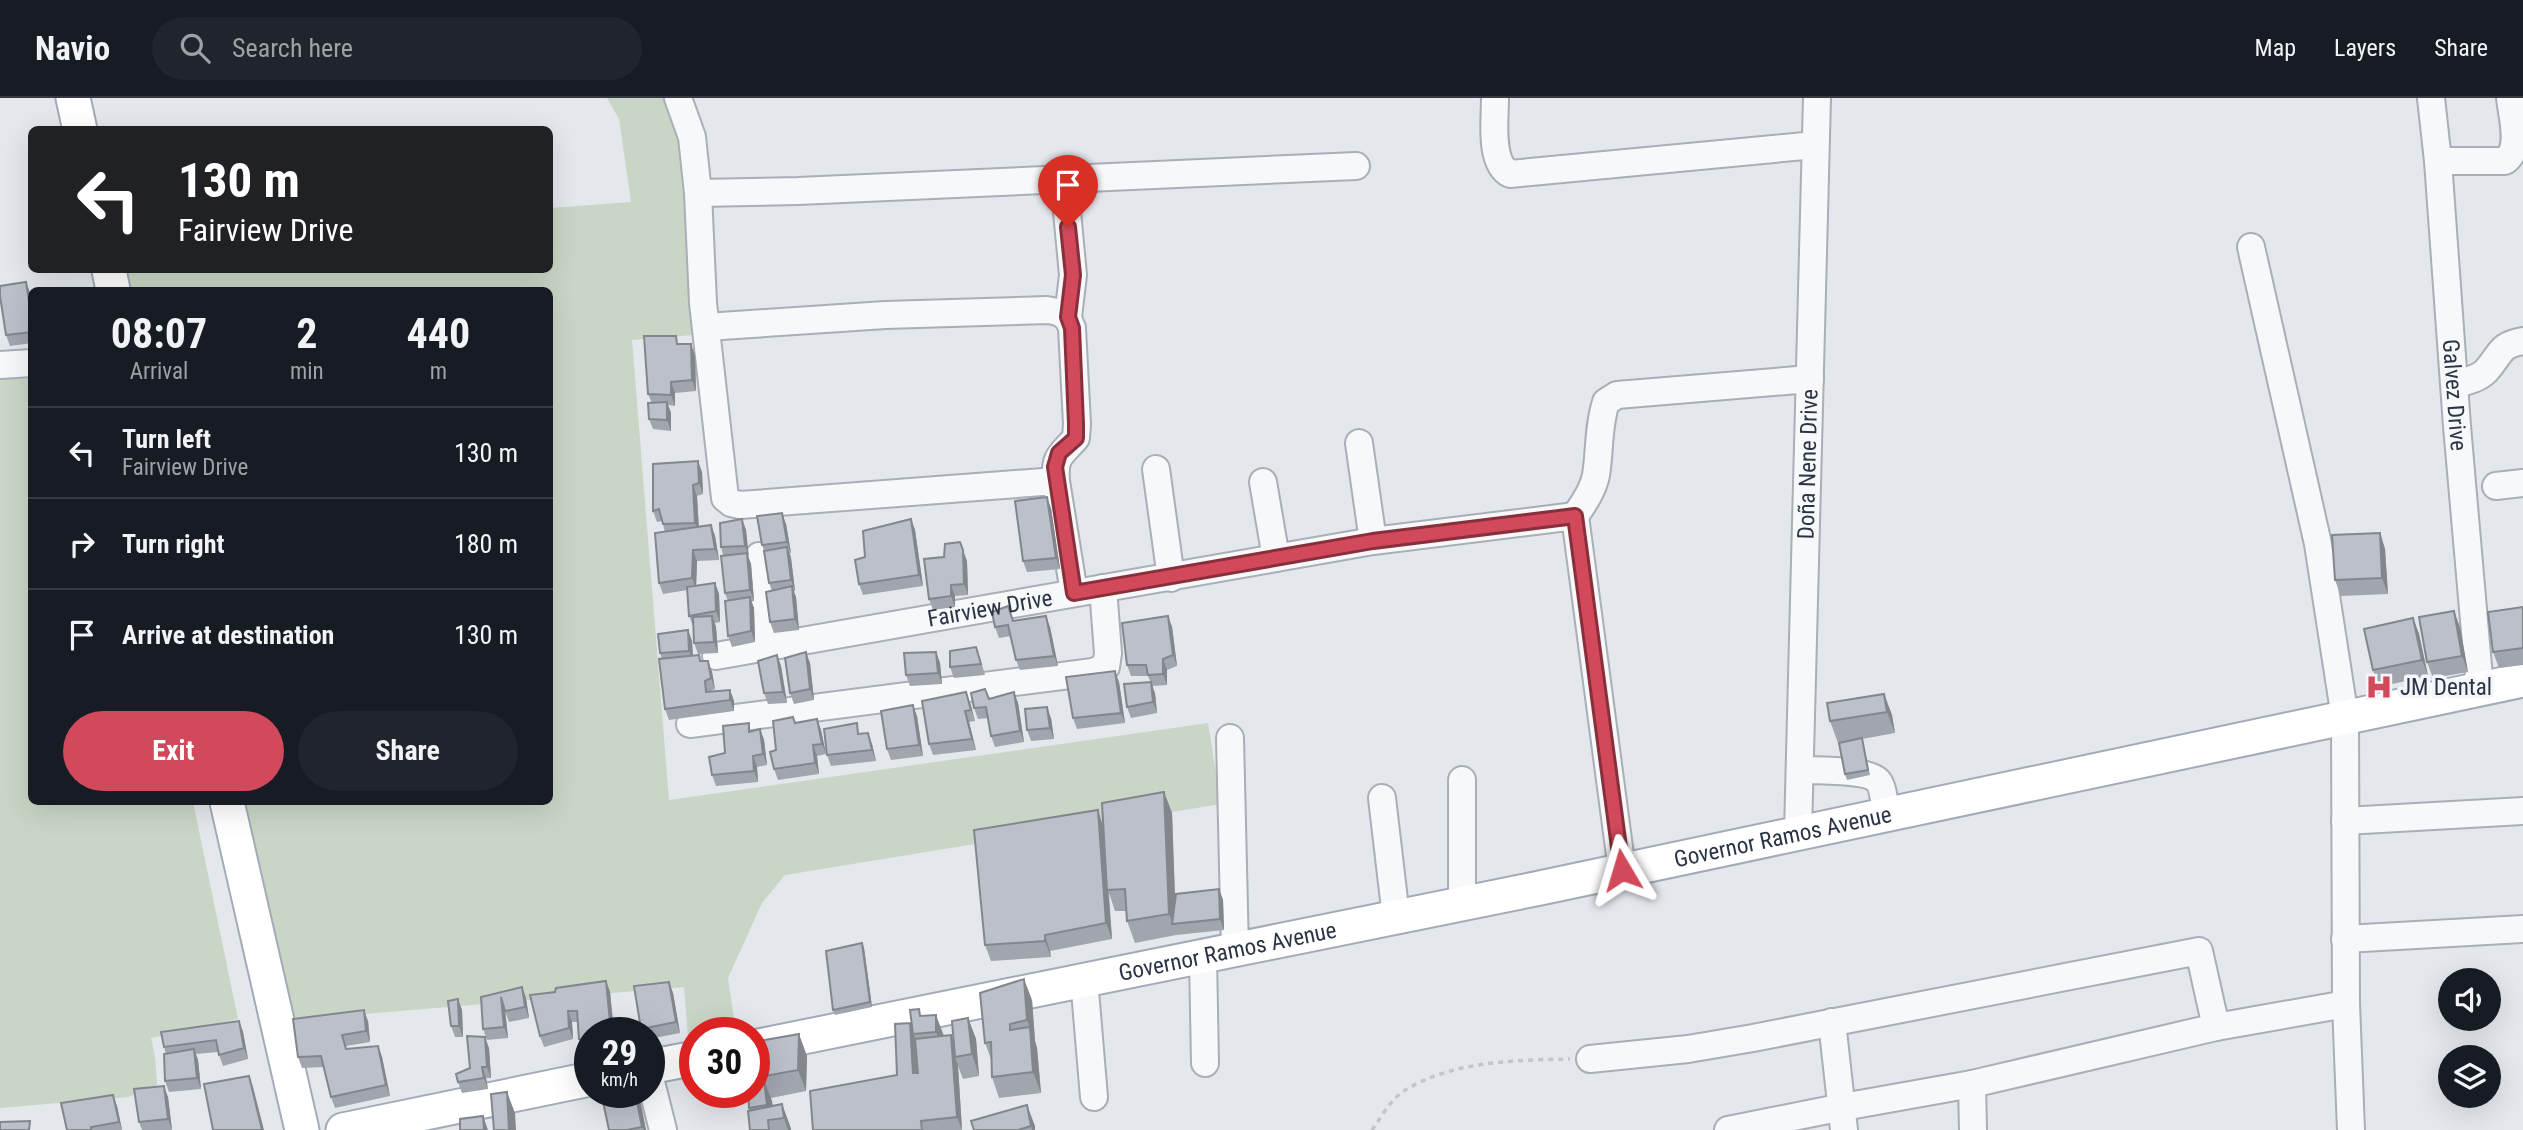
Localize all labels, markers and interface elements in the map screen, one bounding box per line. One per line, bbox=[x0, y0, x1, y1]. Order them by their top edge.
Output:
search box bbox=[152, 17, 642, 80]
text: Navio bbox=[35, 29, 110, 68]
icon: search bbox=[176, 29, 214, 67]
text: Search here bbox=[232, 33, 353, 63]
text: Map bbox=[2255, 34, 2296, 62]
text: Layers bbox=[2334, 34, 2396, 62]
text: Share bbox=[2434, 34, 2488, 62]
text: 130 m bbox=[178, 152, 300, 209]
icon: left bbox=[63, 154, 154, 245]
pin bbox=[1038, 155, 1098, 227]
icon: arrive bbox=[1049, 166, 1087, 204]
text: Fairview Drive bbox=[178, 211, 354, 249]
text: 08:07 bbox=[111, 309, 207, 358]
text: 2 bbox=[296, 309, 317, 358]
text: 440 bbox=[406, 309, 470, 358]
street label: Galvez Drive bbox=[2437, 338, 2473, 452]
text: Arrival bbox=[130, 358, 188, 385]
text: min bbox=[290, 358, 324, 385]
text: m bbox=[430, 358, 447, 385]
street label: Doña Nene Drive bbox=[1792, 389, 1823, 540]
text: Turn left bbox=[122, 424, 211, 454]
icon: left bbox=[63, 434, 101, 472]
text: 130 m bbox=[454, 438, 518, 468]
text: Fairview Drive bbox=[122, 454, 248, 481]
icon: right bbox=[63, 525, 101, 563]
text: Turn right bbox=[122, 529, 224, 559]
text: 180 m bbox=[454, 529, 518, 559]
street label: Fairview Drive bbox=[925, 584, 1054, 632]
icon: arrive bbox=[63, 616, 101, 654]
text: Arrive at destination bbox=[122, 620, 334, 650]
text: 130 m bbox=[454, 620, 518, 650]
hospital icon: JM Dental bbox=[2364, 672, 2394, 702]
place label: JM Dental bbox=[2400, 674, 2492, 701]
button: Exit bbox=[63, 711, 284, 791]
button: Share bbox=[298, 711, 518, 791]
street label: Governor Ramos Avenue bbox=[1672, 800, 1894, 873]
position arrow bbox=[1585, 833, 1659, 907]
street label: Governor Ramos Avenue bbox=[1116, 916, 1339, 986]
map controls bbox=[2438, 968, 2501, 1108]
button: sound bbox=[2438, 968, 2501, 1031]
speed limit sign: 30 bbox=[679, 1017, 770, 1108]
text: 29 bbox=[602, 1033, 637, 1074]
button: layers bbox=[2438, 1045, 2501, 1108]
text: km/h bbox=[601, 1069, 638, 1090]

